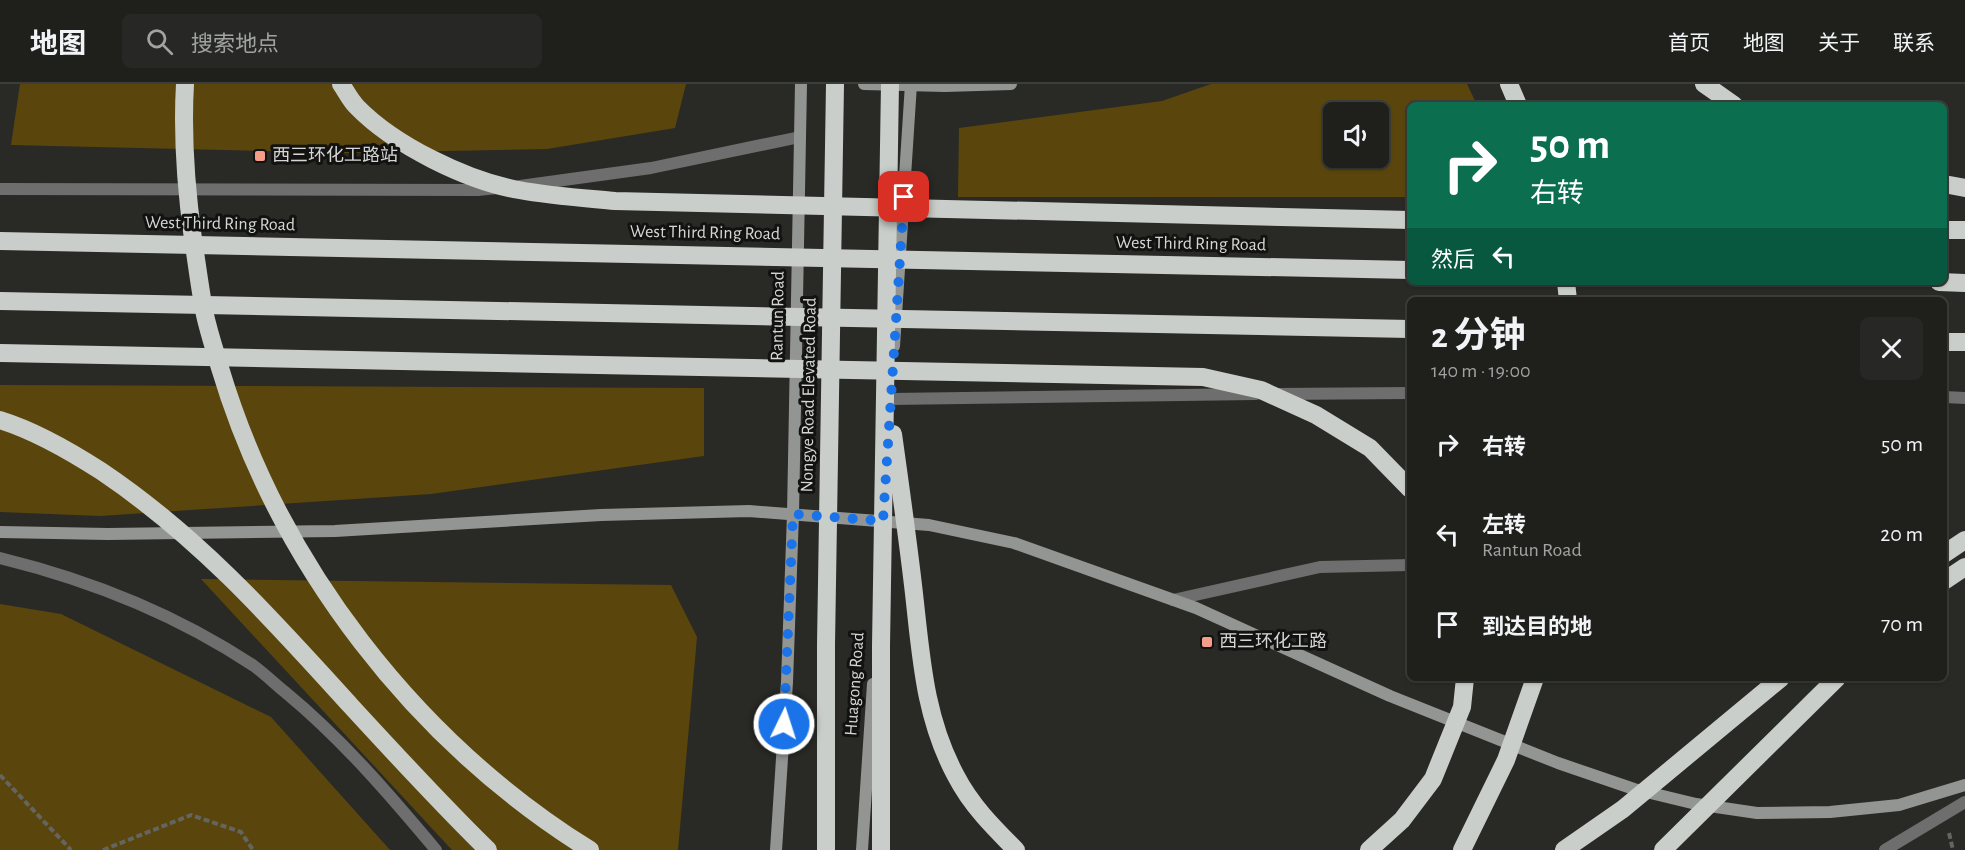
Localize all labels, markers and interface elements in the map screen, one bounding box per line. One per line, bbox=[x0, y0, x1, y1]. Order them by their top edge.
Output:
search box bbox=[122, 14, 542, 68]
icon: search bbox=[143, 25, 176, 58]
text: 地图 bbox=[30, 31, 86, 59]
text: 搜索地点 bbox=[191, 33, 279, 55]
text: 首页 bbox=[1668, 33, 1710, 54]
text: 地图 bbox=[1743, 33, 1785, 54]
text: 关于 bbox=[1818, 33, 1860, 54]
text: 联系 bbox=[1893, 33, 1935, 54]
map controls bbox=[1323, 102, 1389, 168]
button: sound bbox=[1323, 102, 1389, 168]
text: 50 m bbox=[1530, 124, 1610, 166]
icon: right bbox=[1431, 126, 1509, 204]
place label: 西三环化工路站 bbox=[272, 145, 398, 165]
marker: 西三环化工路站 bbox=[253, 149, 267, 163]
pin bbox=[878, 171, 929, 222]
icon: arrive bbox=[887, 180, 920, 213]
text: 右转 bbox=[1530, 180, 1584, 207]
street label: West Third Ring Road bbox=[145, 214, 295, 234]
street label: West Third Ring Road bbox=[630, 223, 780, 243]
street label: West Third Ring Road bbox=[1116, 234, 1266, 254]
icon: left bbox=[1487, 240, 1520, 273]
text: 然后 bbox=[1431, 249, 1475, 271]
street label: Rantun Road bbox=[768, 271, 788, 361]
street label: Nongye Road Elevated Road bbox=[798, 297, 820, 493]
button: close bbox=[1860, 317, 1923, 380]
text: 2 分钟 bbox=[1431, 318, 1525, 354]
text: 140 m · 19:00 bbox=[1431, 361, 1531, 381]
icon: right bbox=[1431, 428, 1464, 461]
text: 50 m bbox=[1881, 433, 1923, 455]
text: 右转 bbox=[1482, 436, 1526, 458]
text: 左转 bbox=[1482, 514, 1526, 536]
icon: left bbox=[1431, 518, 1464, 551]
text: 20 m bbox=[1880, 523, 1923, 545]
text: Rantun Road bbox=[1482, 540, 1582, 560]
icon: arrive bbox=[1431, 608, 1464, 641]
text: 70 m bbox=[1881, 613, 1923, 635]
text: 到达目的地 bbox=[1482, 616, 1592, 638]
place label: 西三环化工路 bbox=[1219, 631, 1327, 651]
street label: Huagong Road bbox=[842, 632, 868, 736]
marker: 西三环化工路 bbox=[1200, 635, 1214, 649]
position arrow bbox=[752, 692, 816, 756]

